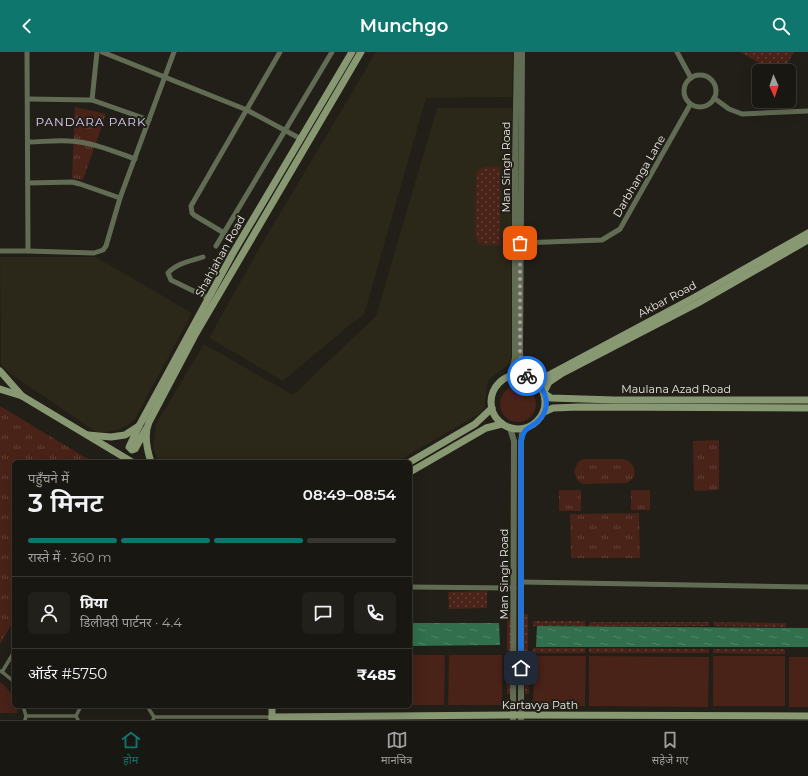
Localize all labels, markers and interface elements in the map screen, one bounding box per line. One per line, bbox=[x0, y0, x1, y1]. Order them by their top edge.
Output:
icon: back bbox=[16, 15, 38, 37]
text: Munchgo bbox=[360, 15, 448, 37]
icon: search bbox=[770, 15, 792, 37]
north arrow bbox=[752, 64, 796, 108]
map controls bbox=[752, 64, 796, 108]
district label: PANDARA PARK bbox=[35, 114, 147, 129]
street label: Man Singh Road bbox=[499, 121, 513, 213]
street label: Darbhanga Lane bbox=[610, 132, 668, 220]
street label: Shahjahan Road bbox=[192, 213, 248, 299]
pin bbox=[503, 226, 537, 260]
icon: bag bbox=[509, 232, 531, 254]
street label: Akbar Road bbox=[635, 278, 699, 320]
courier bbox=[507, 356, 547, 396]
icon: bike bbox=[516, 365, 538, 387]
street label: Maulana Azad Road bbox=[621, 382, 731, 396]
text: पहुँचने में bbox=[28, 470, 69, 486]
text: 08:49–08:54 bbox=[303, 485, 396, 504]
text: 3 मिनट bbox=[28, 487, 103, 519]
street label: Man Singh Road bbox=[497, 528, 511, 620]
text: रास्ते में · 360 m bbox=[28, 549, 111, 565]
button: person bbox=[28, 592, 70, 634]
button: chat bbox=[302, 592, 344, 634]
button: phone bbox=[354, 592, 396, 634]
text: प्रिया bbox=[80, 593, 108, 612]
text: डिलीवरी पार्टनर · 4.4 bbox=[80, 614, 182, 630]
pin bbox=[504, 651, 538, 685]
icon: home bbox=[510, 657, 532, 679]
text: ऑर्डर #5750 bbox=[28, 664, 107, 683]
text: ₹485 bbox=[356, 665, 396, 684]
street label: Kartavya Path bbox=[502, 698, 578, 712]
tab: होम bbox=[120, 729, 142, 768]
tab: मानचित्र bbox=[381, 729, 412, 768]
tab: सहेजे गए bbox=[652, 729, 688, 768]

